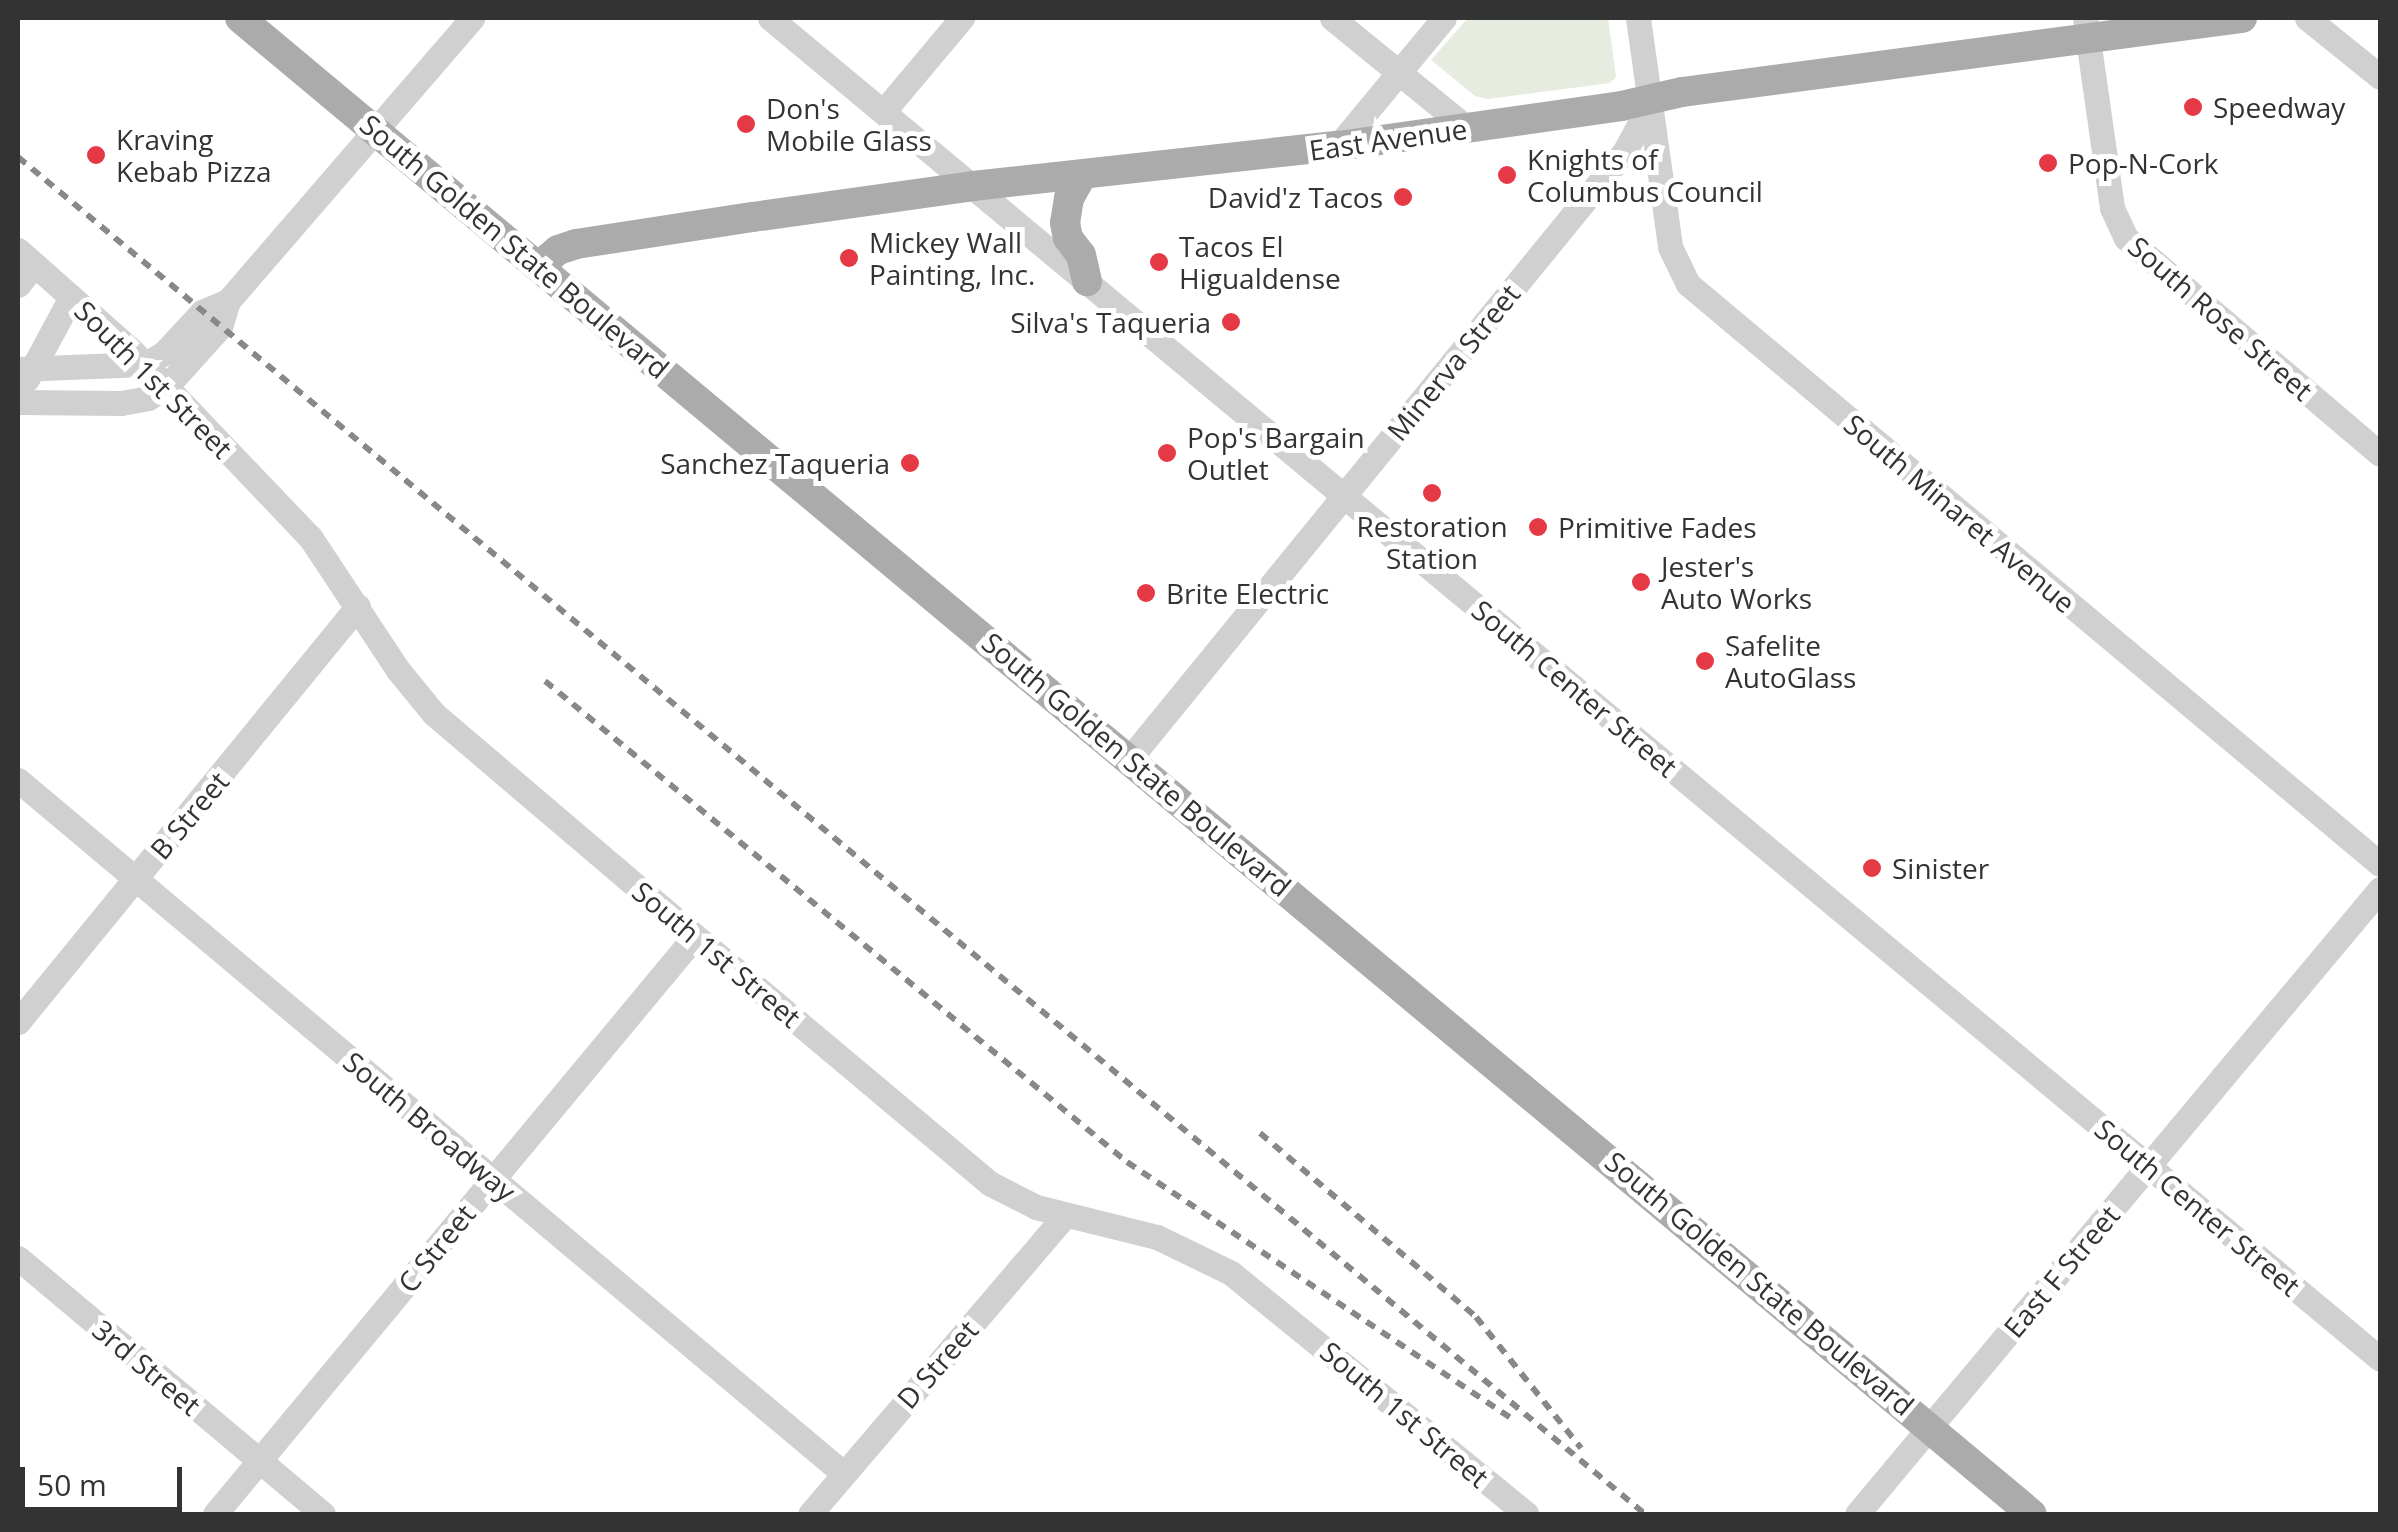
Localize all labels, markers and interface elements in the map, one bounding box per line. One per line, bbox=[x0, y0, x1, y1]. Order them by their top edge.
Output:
place label: Speedway bbox=[2213, 90, 2345, 124]
place label: Don's Mobile Glass bbox=[766, 91, 932, 157]
marker: Speedway bbox=[2182, 96, 2204, 118]
street label: South Golden State Boulevard bbox=[354, 107, 676, 385]
street label: East Avenue bbox=[1307, 111, 1469, 167]
marker: Don's Mobile Glass bbox=[735, 113, 757, 135]
place label: Kraving Kebab Pizza bbox=[116, 122, 272, 188]
place label: Knights of Columbus Council bbox=[1527, 142, 1763, 208]
marker: Kraving Kebab Pizza bbox=[85, 144, 107, 166]
place label: Pop-N-Cork bbox=[2068, 146, 2219, 180]
marker: Pop-N-Cork bbox=[2037, 152, 2059, 174]
marker: Knights of Columbus Council bbox=[1496, 164, 1518, 186]
place label: David'z Tacos bbox=[1208, 180, 1383, 214]
marker: David'z Tacos bbox=[1392, 186, 1414, 208]
place label: Mickey Wall Painting, Inc. bbox=[869, 225, 1035, 291]
place label: Tacos El Higualdense bbox=[1179, 229, 1341, 295]
street label: South Rose Street bbox=[2122, 229, 2320, 407]
marker: Mickey Wall Painting, Inc. bbox=[838, 247, 860, 269]
marker: Tacos El Higualdense bbox=[1148, 251, 1170, 273]
street label: Minerva Street bbox=[1380, 277, 1526, 447]
street label: South 1st Street bbox=[68, 293, 240, 465]
place label: Silva's Taqueria bbox=[1010, 305, 1211, 339]
marker: Silva's Taqueria bbox=[1220, 311, 1242, 333]
street label: South Minaret Avenue bbox=[1838, 407, 2082, 619]
place label: Pop's Bargain Outlet bbox=[1187, 420, 1365, 486]
marker: Pop's Bargain Outlet bbox=[1156, 442, 1178, 464]
place label: Sanchez Taqueria bbox=[660, 446, 890, 480]
marker: Sanchez Taqueria bbox=[899, 452, 921, 474]
marker: Restoration Station bbox=[1421, 482, 1443, 504]
place label: Restoration Station bbox=[1356, 509, 1508, 575]
place label: Primitive Fades bbox=[1558, 510, 1757, 544]
marker: Primitive Fades bbox=[1527, 516, 1549, 538]
place label: Jester's Auto Works bbox=[1661, 549, 1812, 615]
marker: Jester's Auto Works bbox=[1630, 571, 1652, 593]
place label: Brite Electric bbox=[1166, 576, 1329, 610]
marker: Brite Electric bbox=[1135, 582, 1157, 604]
street label: South Center Street bbox=[1466, 593, 1684, 783]
street label: South Golden State Boulevard bbox=[976, 625, 1298, 903]
place label: Safelite AutoGlass bbox=[1725, 628, 1856, 694]
marker: Safelite AutoGlass bbox=[1694, 650, 1716, 672]
street label: B Street bbox=[143, 765, 235, 865]
place label: Sinister bbox=[1892, 851, 1989, 885]
marker: Sinister bbox=[1861, 857, 1883, 879]
street label: South 1st Street bbox=[626, 874, 808, 1034]
street label: South Broadway bbox=[337, 1044, 523, 1208]
street label: South Center Street bbox=[2089, 1112, 2307, 1302]
street label: South Golden State Boulevard bbox=[1599, 1144, 1921, 1422]
street label: C Street bbox=[390, 1197, 482, 1299]
street label: East F Street bbox=[1996, 1198, 2126, 1344]
street label: 3rd Street bbox=[86, 1312, 208, 1422]
street label: D Street bbox=[890, 1313, 984, 1415]
street label: South 1st Street bbox=[1314, 1334, 1496, 1494]
scale bar bbox=[25, 1447, 188, 1509]
text: 50 m bbox=[37, 1464, 107, 1505]

